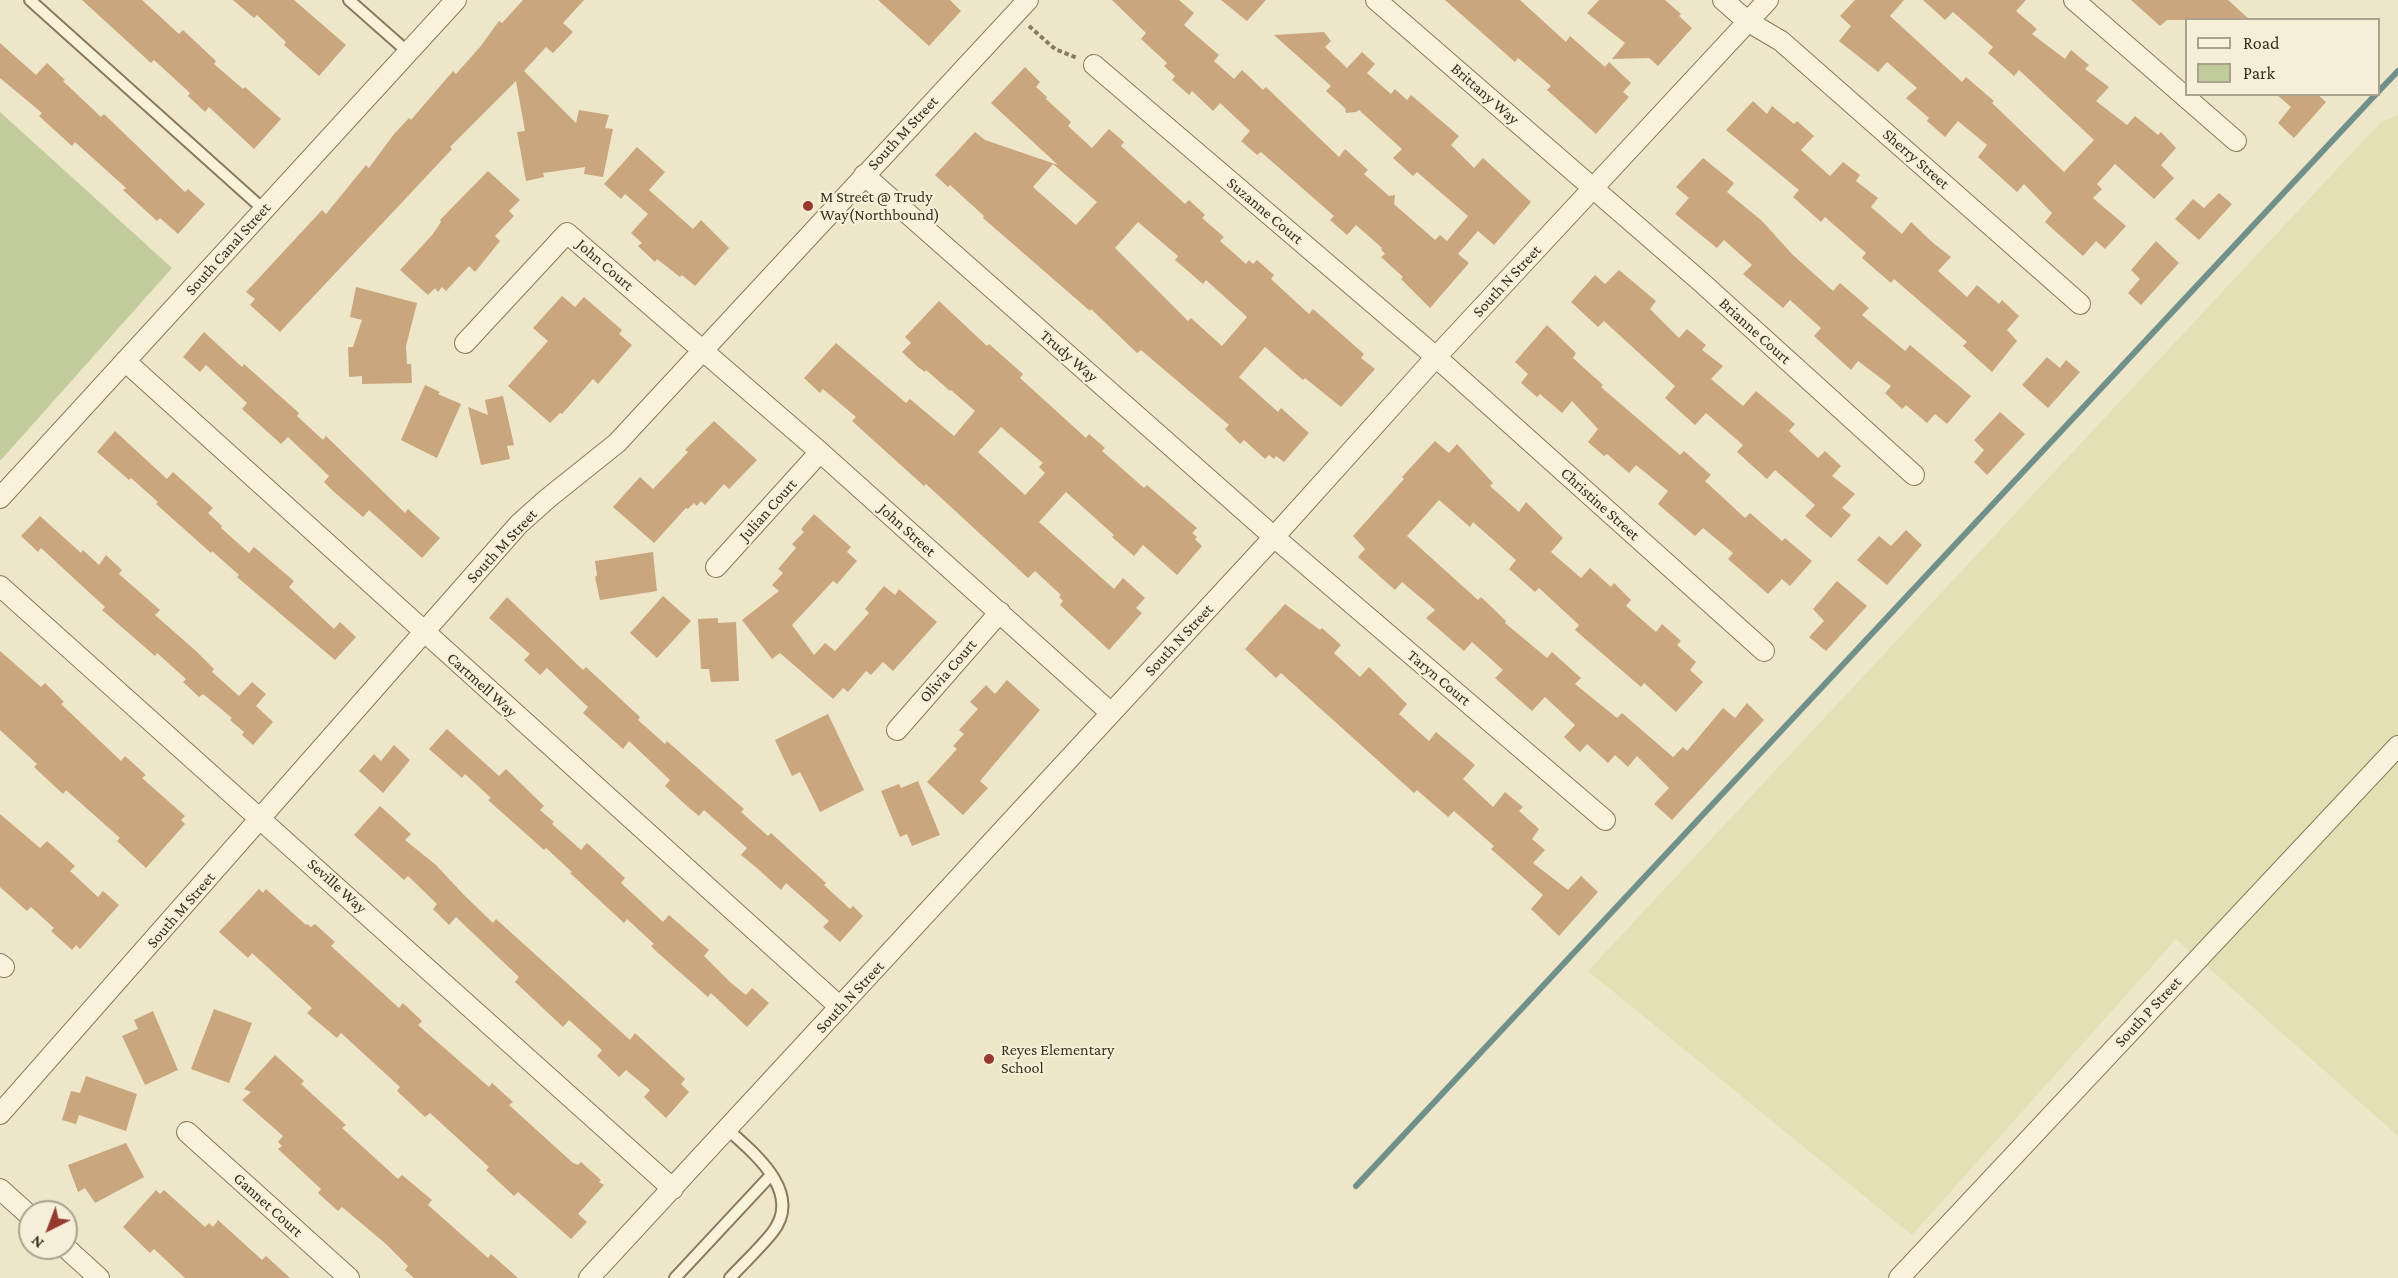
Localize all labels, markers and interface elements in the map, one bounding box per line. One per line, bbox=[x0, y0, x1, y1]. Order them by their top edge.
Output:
legend bbox=[2185, 18, 2380, 96]
text: Road bbox=[2243, 33, 2280, 53]
street label: Brittany Way bbox=[1447, 59, 1523, 129]
text: Park bbox=[2243, 63, 2275, 83]
street label: South M Street bbox=[864, 92, 942, 174]
street label: Sherry Street bbox=[1879, 125, 1953, 193]
street label: Suzanne Court bbox=[1223, 173, 1307, 249]
place label: M Street @ Trudy Way(Northbound) bbox=[820, 187, 940, 225]
street label: South Canal Street bbox=[181, 199, 275, 299]
marker: M Street @ Trudy Way(Northbound) bbox=[801, 199, 815, 213]
street label: John Court bbox=[572, 235, 638, 295]
street label: South N Street bbox=[1469, 241, 1545, 321]
street label: Brianne Court bbox=[1715, 294, 1795, 368]
street label: Trudy Way bbox=[1036, 326, 1102, 386]
street label: Christine Street bbox=[1557, 463, 1643, 545]
street label: Julian Court bbox=[735, 475, 801, 545]
street label: John Street bbox=[874, 499, 940, 561]
street label: South M Street bbox=[463, 505, 541, 587]
street label: South N Street bbox=[1141, 600, 1217, 680]
street label: Olivia Court bbox=[915, 635, 981, 707]
street label: Taryn Court bbox=[1403, 646, 1475, 710]
street label: Cartmell Way bbox=[443, 649, 521, 721]
street label: Seville Way bbox=[303, 854, 371, 918]
street label: South M Street bbox=[143, 868, 219, 952]
street label: South N Street bbox=[812, 957, 888, 1037]
street label: South P Street bbox=[2111, 973, 2185, 1051]
place label: Reyes Elementary School bbox=[1001, 1040, 1114, 1078]
marker: Reyes Elementary School bbox=[982, 1052, 996, 1066]
street label: Gannet Court bbox=[229, 1169, 307, 1241]
north arrow bbox=[18, 1200, 78, 1260]
text: N bbox=[27, 1232, 47, 1252]

